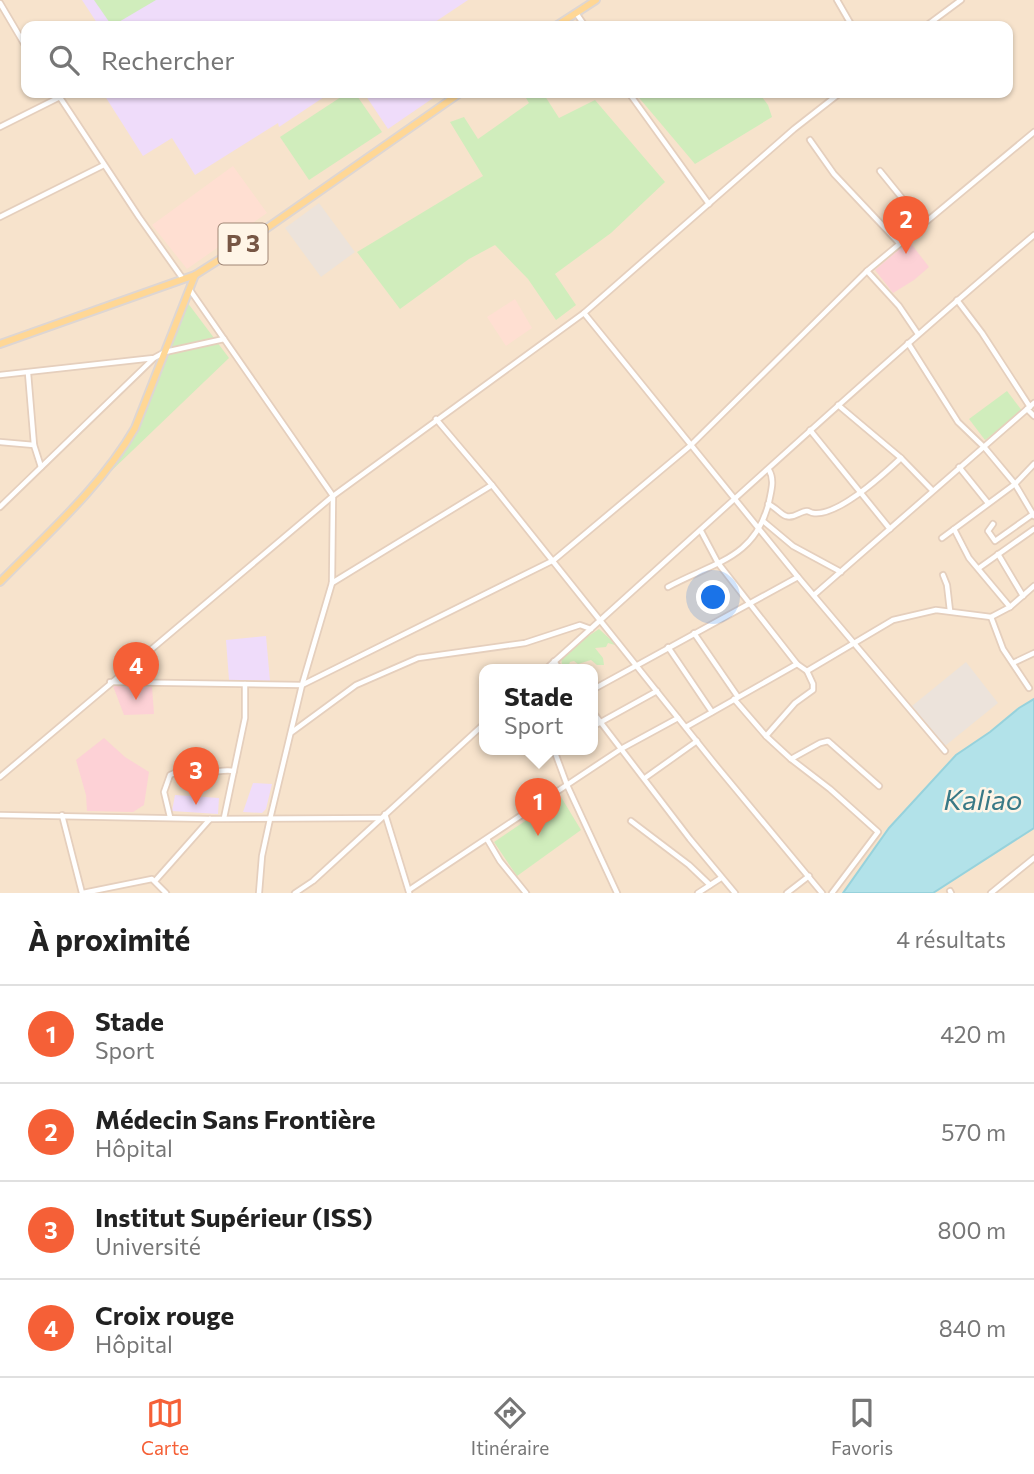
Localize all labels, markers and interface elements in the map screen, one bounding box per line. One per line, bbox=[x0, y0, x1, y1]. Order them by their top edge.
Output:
search box bbox=[21, 21, 1013, 98]
icon: search bbox=[45, 41, 83, 79]
text: Rechercher bbox=[101, 44, 235, 75]
pin: 2 bbox=[883, 196, 929, 254]
road number: P 3 bbox=[218, 224, 268, 264]
your location bbox=[696, 580, 730, 614]
pin: 4 bbox=[113, 642, 159, 700]
popup bbox=[479, 664, 598, 755]
text: Stade bbox=[504, 680, 573, 711]
text: Sport bbox=[504, 711, 563, 739]
pin: 3 bbox=[173, 747, 219, 805]
pin: 1 bbox=[515, 778, 561, 836]
water label: Kaliao bbox=[943, 782, 1023, 816]
text: À proximité bbox=[28, 920, 190, 957]
text: 4 résultats bbox=[896, 925, 1006, 953]
text: Stade bbox=[95, 1005, 164, 1036]
text: 1 bbox=[46, 1020, 56, 1048]
text: 420 m bbox=[940, 1020, 1006, 1048]
text: Sport bbox=[95, 1036, 154, 1064]
text: Médecin Sans Frontière bbox=[95, 1103, 376, 1134]
text: 2 bbox=[44, 1118, 58, 1146]
text: 570 m bbox=[941, 1118, 1006, 1146]
text: Hôpital bbox=[95, 1134, 173, 1162]
text: Institut Supérieur (ISS) bbox=[95, 1201, 373, 1232]
text: 3 bbox=[44, 1216, 58, 1244]
text: 800 m bbox=[938, 1216, 1006, 1244]
text: Université bbox=[95, 1232, 201, 1260]
text: Croix rouge bbox=[95, 1299, 234, 1330]
text: 4 bbox=[44, 1314, 58, 1342]
text: 840 m bbox=[939, 1314, 1006, 1342]
text: Hôpital bbox=[95, 1330, 173, 1358]
tab: Carte bbox=[141, 1394, 189, 1459]
tab: Itinéraire bbox=[471, 1394, 549, 1459]
tab: Favoris bbox=[831, 1394, 893, 1459]

